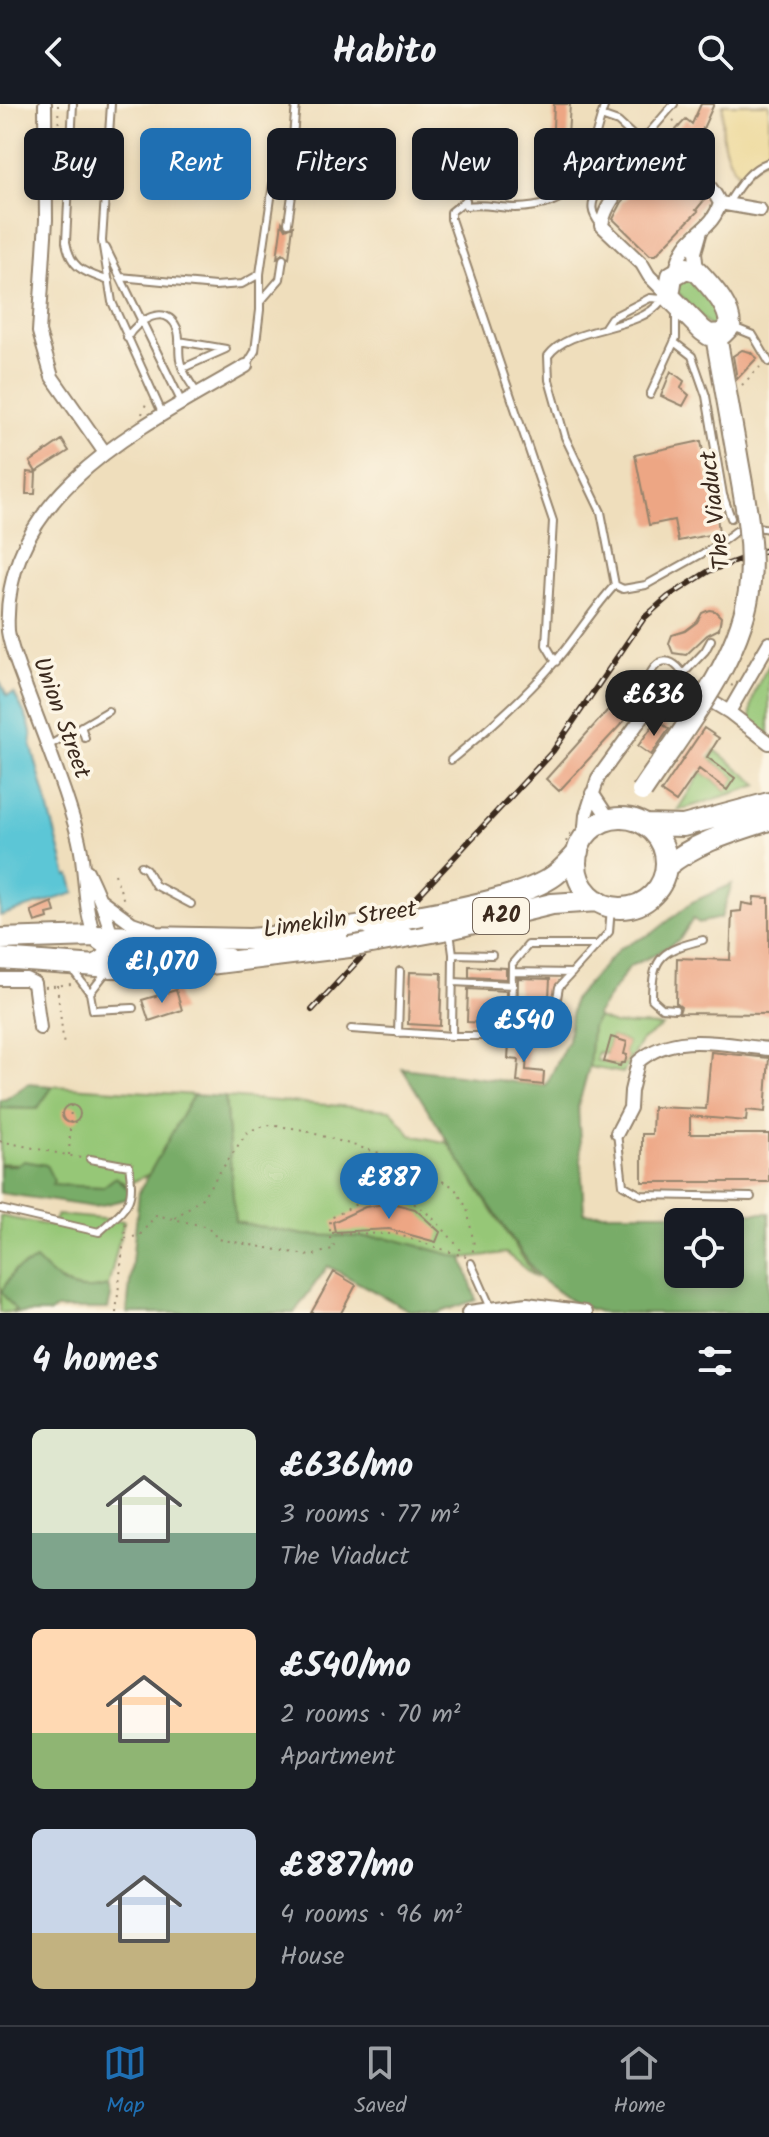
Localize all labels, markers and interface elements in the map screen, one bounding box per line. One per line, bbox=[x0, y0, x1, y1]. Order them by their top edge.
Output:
text: Habito bbox=[332, 24, 437, 81]
icon: back bbox=[32, 30, 76, 74]
icon: search bbox=[693, 30, 737, 74]
chip: Buy bbox=[24, 128, 124, 200]
chip: Rent bbox=[140, 128, 251, 200]
chip: Filters bbox=[267, 128, 396, 200]
chip: New bbox=[412, 128, 518, 200]
chip: Apartment bbox=[534, 128, 715, 200]
street label: The Viaduct bbox=[689, 448, 743, 572]
street label: Union Street bbox=[21, 652, 101, 785]
pin: £636 bbox=[607, 670, 701, 738]
text: £636 bbox=[623, 675, 685, 717]
street label: Limekiln Street bbox=[261, 890, 420, 950]
road number: A20 bbox=[473, 898, 529, 934]
pin: £1,070 bbox=[97, 937, 227, 1005]
text: £1,070 bbox=[126, 942, 198, 984]
pin: £540 bbox=[477, 996, 571, 1064]
text: £540 bbox=[494, 1001, 554, 1043]
pin: £887 bbox=[342, 1153, 436, 1221]
text: £887 bbox=[358, 1158, 420, 1200]
map controls bbox=[664, 1208, 744, 1288]
button: locate bbox=[664, 1208, 744, 1288]
text: 4 homes bbox=[32, 1334, 159, 1388]
icon: filters bbox=[693, 1339, 737, 1383]
text: £636/mo bbox=[280, 1440, 413, 1494]
icon: home bbox=[96, 1461, 192, 1557]
text: 3 rooms · 77 m² bbox=[280, 1494, 459, 1536]
text: The Viaduct bbox=[280, 1536, 409, 1578]
text: £540/mo bbox=[280, 1640, 411, 1694]
icon: home bbox=[96, 1661, 192, 1757]
text: 2 rooms · 70 m² bbox=[280, 1694, 461, 1736]
text: Apartment bbox=[280, 1736, 395, 1778]
text: £887/mo bbox=[280, 1840, 414, 1894]
icon: home bbox=[96, 1861, 192, 1957]
text: 4 rooms · 96 m² bbox=[280, 1894, 462, 1936]
text: House bbox=[280, 1936, 344, 1978]
tab: Map bbox=[103, 2041, 147, 2124]
tab: Saved bbox=[354, 2041, 407, 2124]
tab: Home bbox=[613, 2041, 666, 2124]

